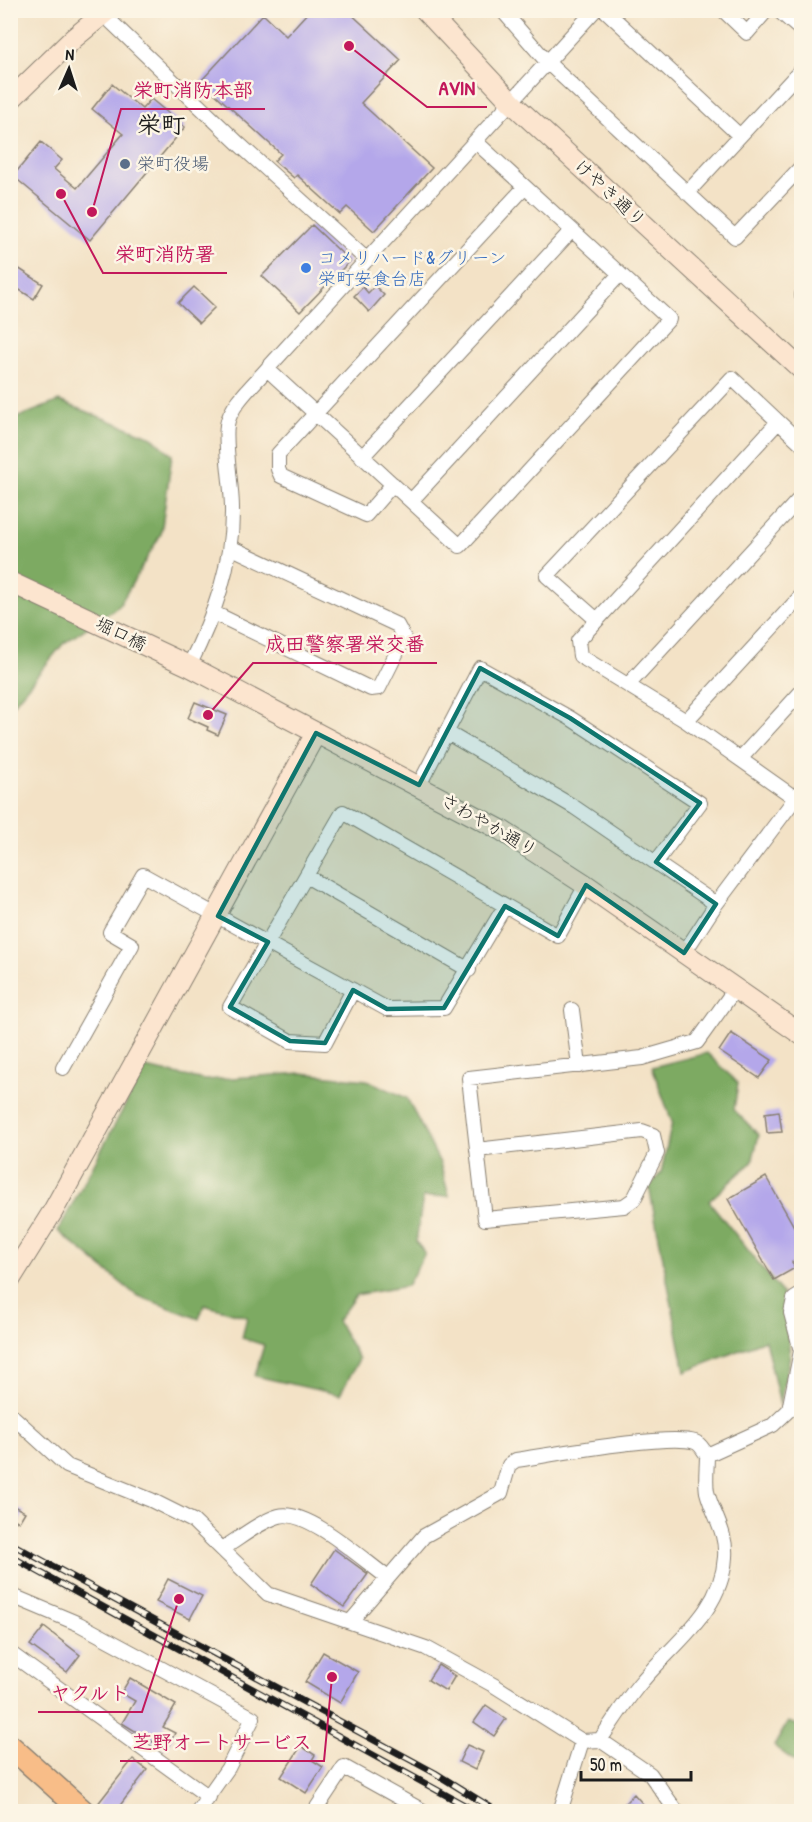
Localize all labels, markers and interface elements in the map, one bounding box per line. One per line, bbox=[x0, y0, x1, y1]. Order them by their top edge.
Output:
north arrow bbox=[39, 39, 99, 99]
text: N bbox=[65, 43, 75, 65]
callout: AVIN bbox=[427, 69, 487, 107]
callout: 栄町消防本部 bbox=[121, 71, 265, 109]
text: AVIN bbox=[439, 74, 476, 101]
text: 栄町消防本部 bbox=[133, 76, 253, 103]
district label: 栄町 bbox=[137, 108, 185, 140]
place label: 栄町役場 bbox=[137, 151, 209, 176]
street label: けやき通り bbox=[569, 153, 652, 232]
marker: 栄町役場 bbox=[118, 157, 132, 171]
callout: 栄町消防署 bbox=[103, 235, 227, 273]
text: 栄町消防署 bbox=[115, 240, 215, 267]
place label: コメリハード&グリーン 栄町安食台店 bbox=[318, 245, 506, 291]
marker: コメリハード&グリーン 栄町安食台店 bbox=[299, 261, 313, 275]
street label: 堀口橋 bbox=[91, 610, 151, 657]
callout: 成田警察署栄交番 bbox=[253, 625, 437, 663]
text: 成田警察署栄交番 bbox=[265, 630, 425, 657]
street label: さわやか通り bbox=[436, 787, 542, 862]
callout: ヤクルト bbox=[38, 1674, 142, 1712]
text: ヤクルト bbox=[50, 1679, 130, 1706]
callout: 芝野オートサービス bbox=[120, 1723, 324, 1761]
text: 芝野オートサービス bbox=[132, 1728, 312, 1755]
scale bar bbox=[581, 1744, 690, 1782]
text: 50 m bbox=[590, 1752, 622, 1777]

